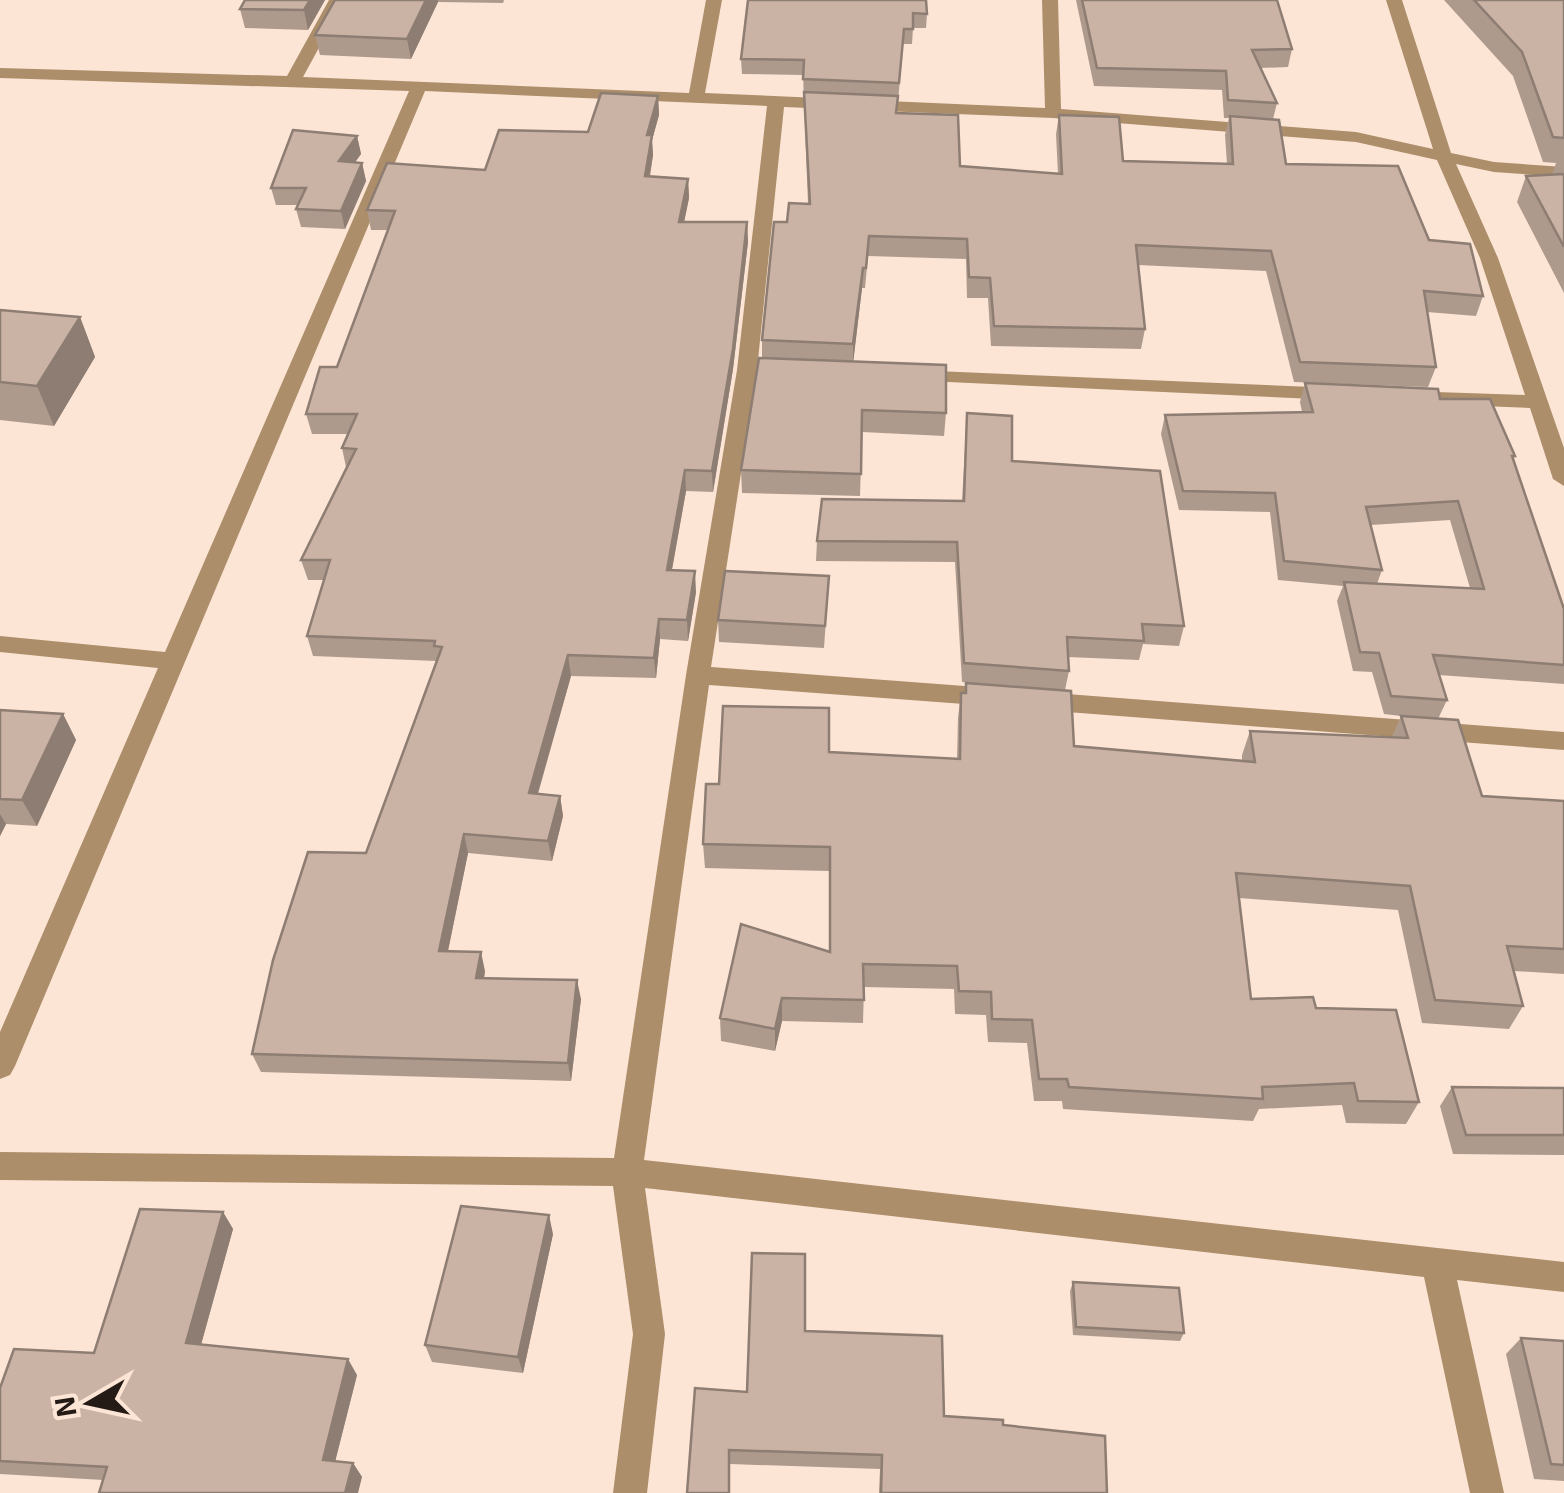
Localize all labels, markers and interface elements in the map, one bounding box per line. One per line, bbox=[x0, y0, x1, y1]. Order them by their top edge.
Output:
north arrow bbox=[40, 1353, 140, 1453]
text: N bbox=[46, 1394, 83, 1420]

